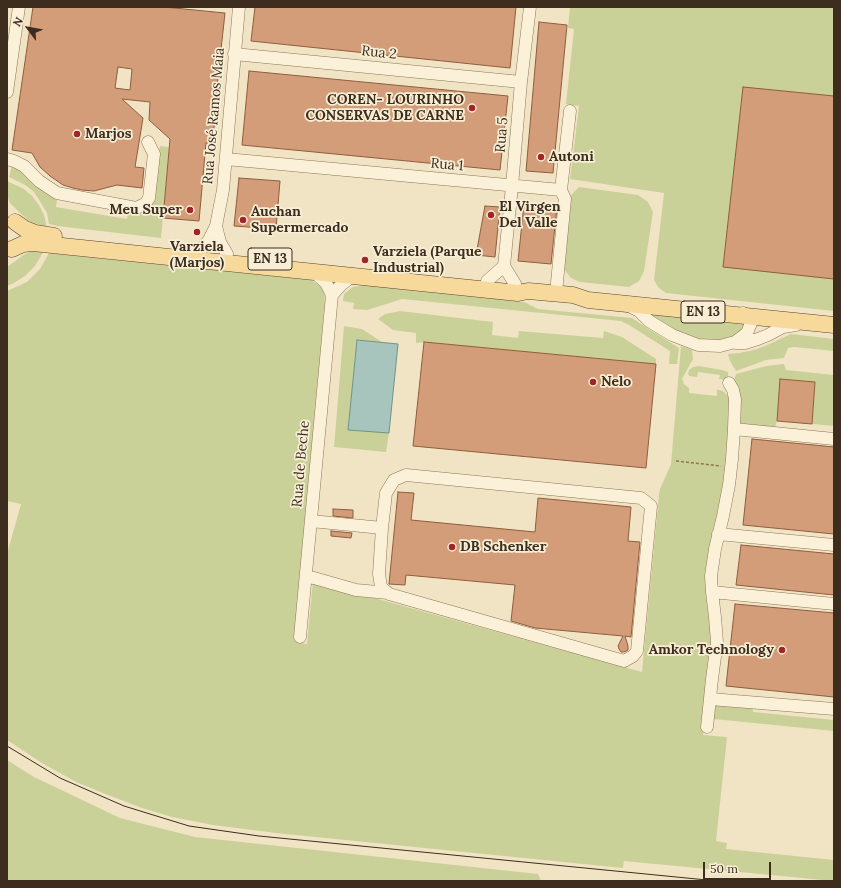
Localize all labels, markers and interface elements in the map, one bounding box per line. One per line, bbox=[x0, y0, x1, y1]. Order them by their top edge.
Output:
north arrow bbox=[8, 8, 48, 48]
text: N bbox=[10, 14, 26, 29]
street label: Rua 2 bbox=[360, 43, 398, 63]
street label: Rua José Ramos Maia bbox=[200, 47, 228, 185]
place label: COREN- LOURINHO CONSERVAS DE CARNE bbox=[305, 92, 464, 124]
marker: COREN- LOURINHO CONSERVAS DE CARNE bbox=[467, 103, 477, 113]
street label: Rua 5 bbox=[492, 116, 512, 154]
place label: Marjos bbox=[85, 126, 131, 142]
marker: Marjos bbox=[72, 129, 82, 139]
place label: Autoni bbox=[549, 149, 594, 165]
marker: Autoni bbox=[536, 152, 546, 162]
street label: Rua 1 bbox=[430, 155, 464, 175]
place label: El Virgen Del Valle bbox=[499, 199, 561, 232]
place label: Meu Super bbox=[109, 202, 182, 218]
place label: Auchan Supermercado bbox=[251, 204, 348, 236]
marker: Meu Super bbox=[185, 205, 195, 215]
marker: El Virgen Del Valle bbox=[486, 210, 496, 220]
marker: Auchan Supermercado bbox=[238, 215, 248, 225]
marker: Varziela (Marjos) bbox=[192, 227, 202, 237]
place label: Varziela (Marjos) bbox=[170, 239, 224, 272]
place label: Varziela (Parque Industrial) bbox=[373, 244, 482, 276]
road number: EN 13 bbox=[248, 248, 292, 270]
marker: Varziela (Parque Industrial) bbox=[360, 255, 370, 265]
road number: EN 13 bbox=[681, 301, 725, 323]
place label: Nelo bbox=[601, 374, 631, 390]
marker: Nelo bbox=[588, 377, 598, 387]
street label: Rua de Beche bbox=[289, 420, 313, 508]
place label: DB Schenker bbox=[460, 539, 546, 555]
marker: DB Schenker bbox=[447, 542, 457, 552]
place label: Amkor Technology bbox=[649, 642, 774, 658]
marker: Amkor Technology bbox=[777, 645, 787, 655]
scale bar bbox=[705, 854, 773, 880]
text: 50 m bbox=[710, 861, 738, 876]

